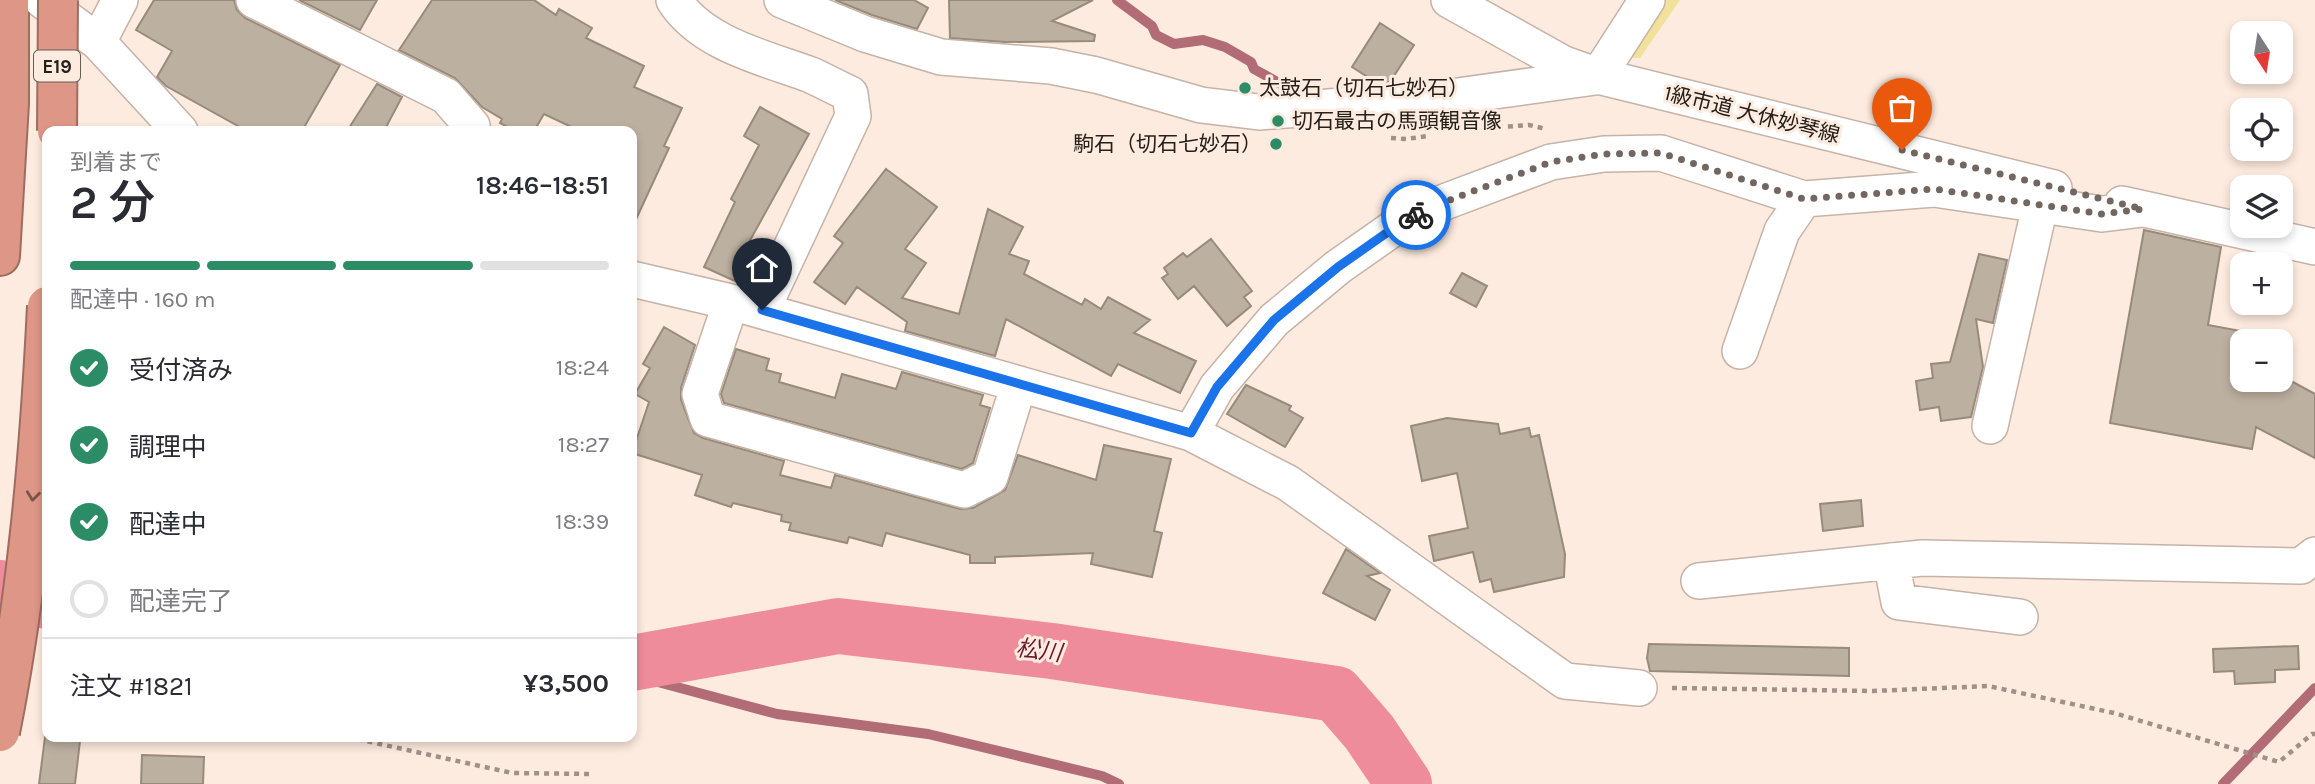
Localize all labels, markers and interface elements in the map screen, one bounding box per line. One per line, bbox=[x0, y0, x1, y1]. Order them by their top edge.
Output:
north arrow bbox=[2230, 21, 2292, 84]
map controls bbox=[2230, 21, 2293, 392]
road number: E19 bbox=[34, 50, 80, 82]
place label: 太鼓石（切石七妙石） bbox=[1259, 76, 1469, 100]
pin bbox=[1872, 78, 1932, 150]
marker: 太鼓石（切石七妙石） bbox=[1237, 80, 1253, 96]
street label: 1級市道 大休妙琴線 bbox=[1662, 81, 1842, 147]
icon: bag bbox=[1883, 89, 1921, 127]
button: locate bbox=[2230, 98, 2293, 161]
place label: 切石最古の馬頭観音像 bbox=[1292, 109, 1502, 133]
marker: 切石最古の馬頭観音像 bbox=[1270, 113, 1286, 129]
place label: 駒石（切石七妙石） bbox=[1073, 132, 1262, 156]
marker: 駒石（切石七妙石） bbox=[1268, 136, 1284, 152]
text: 到着まで bbox=[70, 149, 162, 176]
text: 18:46–18:51 bbox=[476, 170, 609, 201]
button: layers bbox=[2230, 175, 2293, 238]
text: 2 分 bbox=[70, 176, 155, 230]
courier bbox=[1381, 180, 1451, 250]
icon: bike bbox=[1397, 196, 1435, 234]
pin bbox=[732, 238, 792, 310]
icon: home bbox=[743, 249, 781, 287]
button: + bbox=[2230, 252, 2293, 315]
text: 配達中 · 160 m bbox=[70, 286, 215, 313]
button: − bbox=[2230, 329, 2293, 392]
icon: check bbox=[70, 349, 108, 387]
text: 18:24 bbox=[556, 354, 609, 381]
text: 受付済み bbox=[129, 355, 233, 386]
icon: check bbox=[70, 426, 108, 464]
text: 18:27 bbox=[558, 431, 609, 458]
text: 調理中 bbox=[129, 432, 207, 463]
one-way arrow bbox=[26, 490, 41, 502]
icon: check bbox=[70, 503, 108, 541]
text: 18:39 bbox=[555, 508, 609, 535]
text: 配達中 bbox=[129, 509, 207, 540]
text: 配達完了 bbox=[129, 586, 233, 617]
water label: 松川 bbox=[1014, 634, 1066, 667]
text: ¥3,500 bbox=[523, 668, 609, 699]
text: 注文 #1821 bbox=[70, 671, 193, 702]

